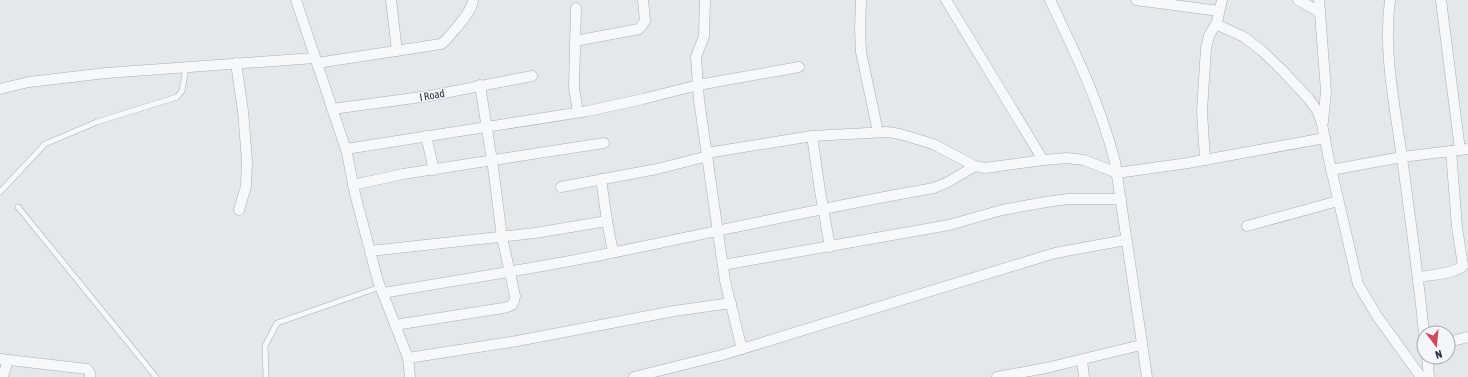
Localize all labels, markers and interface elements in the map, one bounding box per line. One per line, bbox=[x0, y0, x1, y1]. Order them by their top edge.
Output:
street label: I Road bbox=[418, 87, 446, 103]
north arrow bbox=[1416, 325, 1456, 365]
text: N bbox=[1434, 348, 1444, 361]

